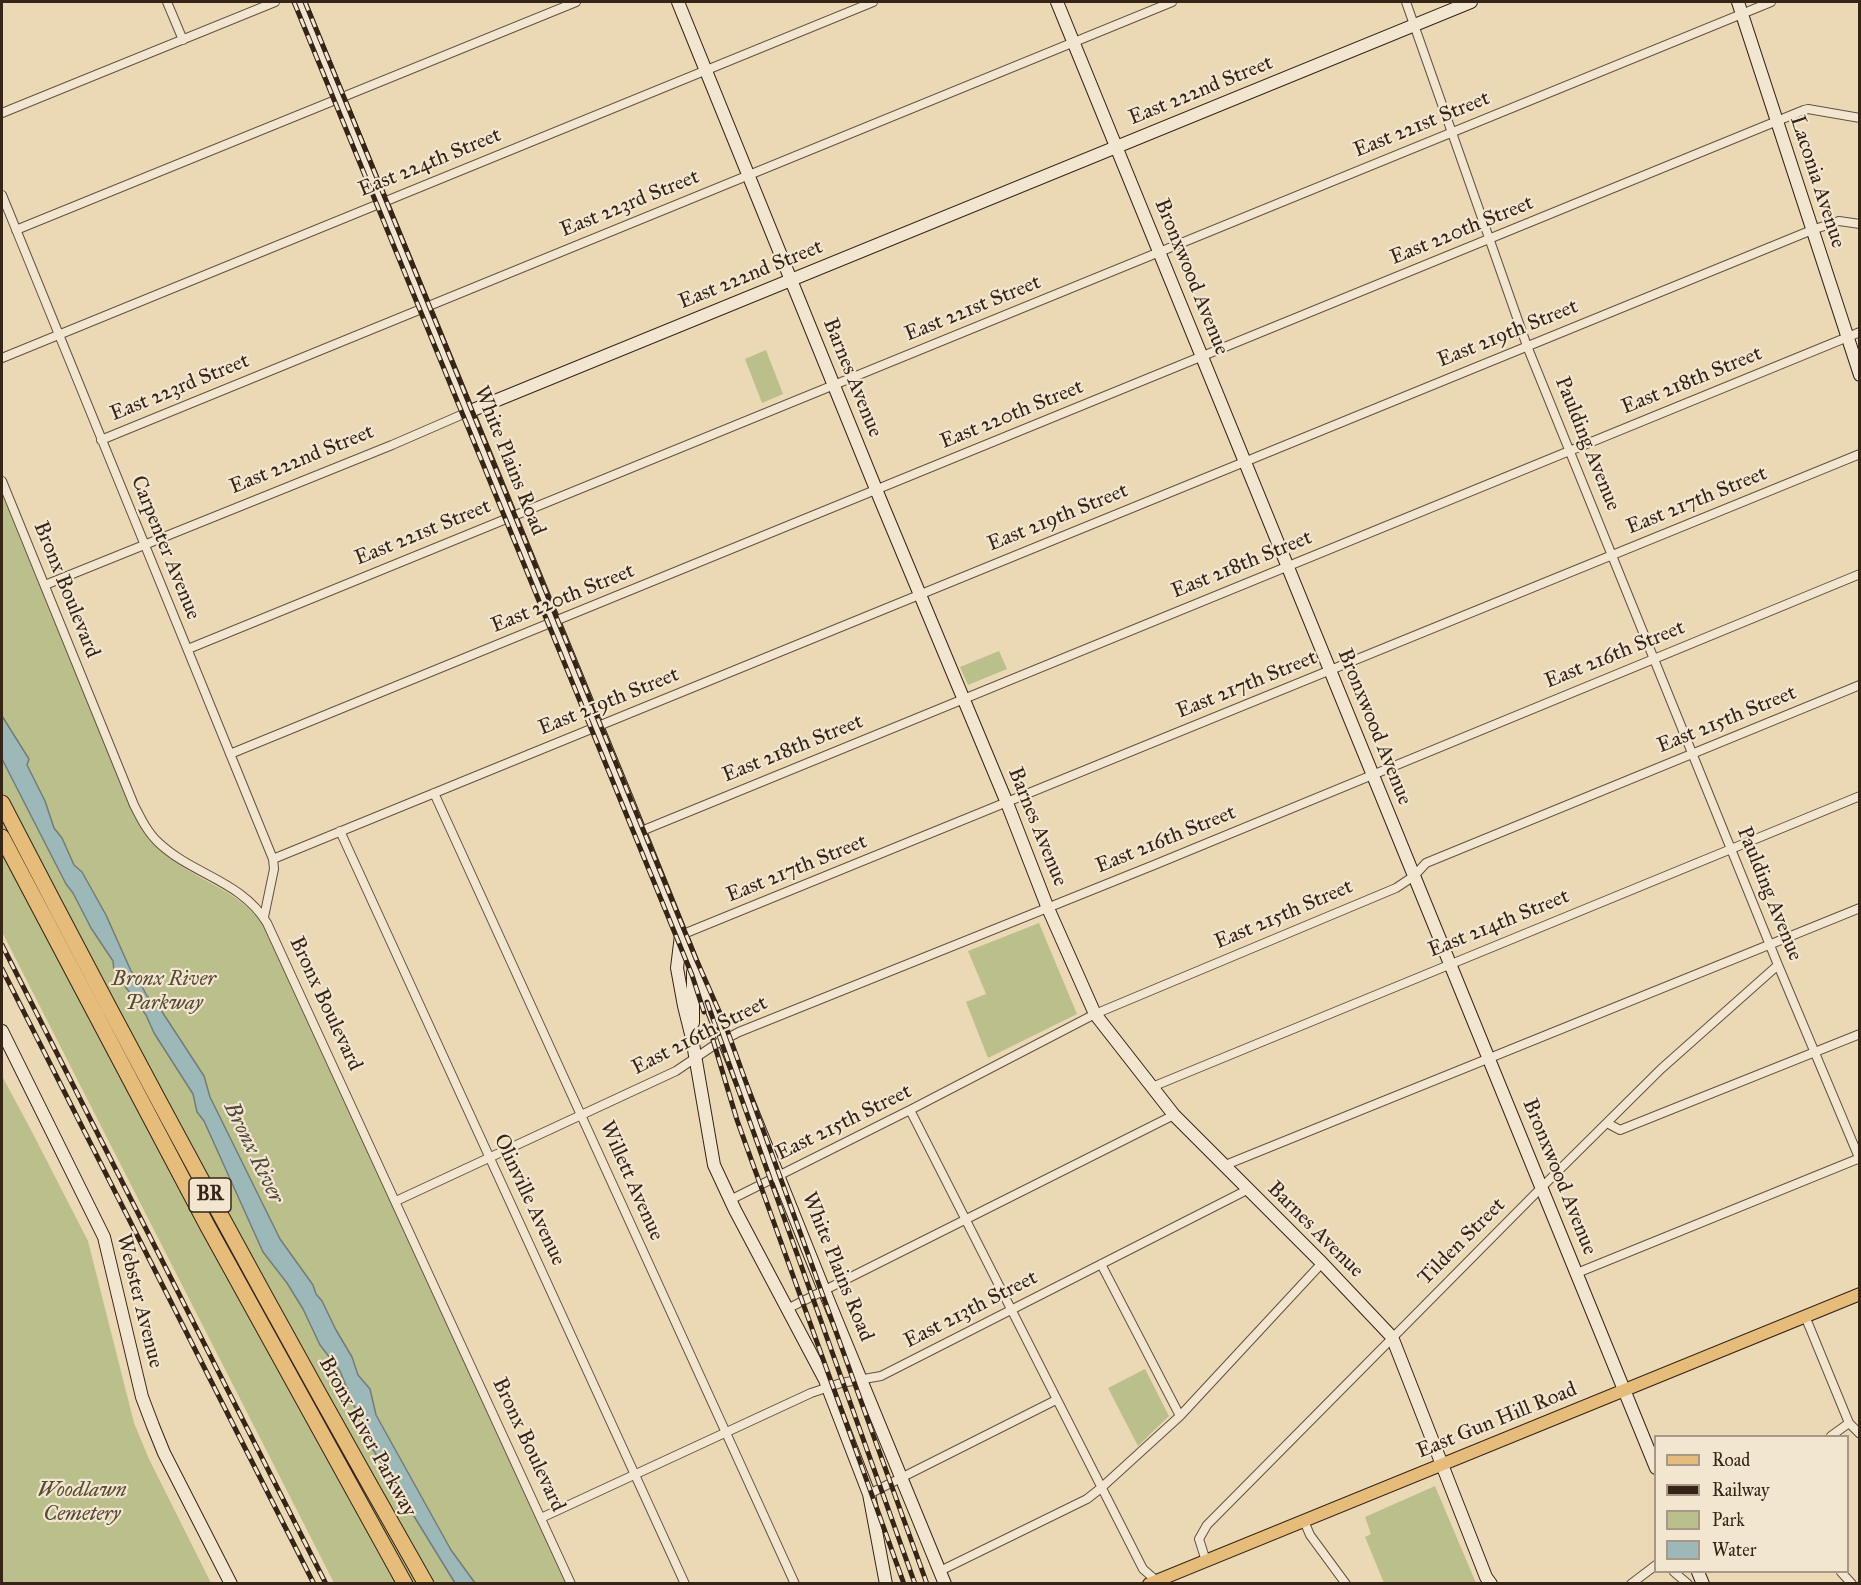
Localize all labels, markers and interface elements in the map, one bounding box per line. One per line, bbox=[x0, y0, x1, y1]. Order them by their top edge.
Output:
street label: East 222nd Street bbox=[1125, 51, 1277, 131]
street label: East 221st Street bbox=[1350, 86, 1494, 164]
street label: Laconia Avenue bbox=[1784, 113, 1850, 251]
street label: East 224th Street bbox=[355, 123, 505, 203]
street label: East 223rd Street bbox=[557, 165, 703, 243]
street label: East 220th Street bbox=[1387, 191, 1537, 271]
street label: Bronxwood Avenue bbox=[1148, 195, 1234, 359]
street label: East 222nd Street bbox=[675, 235, 827, 315]
street label: East 221st Street bbox=[901, 270, 1045, 348]
street label: East 219th Street bbox=[1434, 294, 1582, 374]
street label: Barnes Avenue bbox=[817, 315, 887, 441]
street label: East 218th Street bbox=[1618, 341, 1766, 421]
street label: East 223rd Street bbox=[107, 349, 253, 427]
street label: Paulding Avenue bbox=[1549, 373, 1625, 515]
street label: East 220th Street bbox=[937, 375, 1087, 455]
street label: White Plains Road bbox=[468, 383, 550, 539]
street label: East 222nd Street bbox=[226, 420, 378, 500]
street label: East 217th Street bbox=[1623, 461, 1771, 541]
street label: Carpenter Avenue bbox=[125, 472, 205, 624]
street label: East 219th Street bbox=[984, 478, 1132, 558]
street label: East 221st Street bbox=[351, 494, 495, 572]
street label: Bronx Boulevard bbox=[27, 518, 105, 662]
street label: East 218th Street bbox=[1168, 525, 1316, 605]
street label: East 220th Street bbox=[488, 559, 638, 639]
street label: East 216th Street bbox=[1541, 615, 1689, 695]
street label: East 217th Street bbox=[1173, 645, 1321, 725]
street label: Bronxwood Avenue bbox=[1331, 645, 1417, 809]
street label: East 219th Street bbox=[535, 662, 683, 742]
street label: East 215th Street bbox=[1654, 681, 1800, 759]
street label: East 218th Street bbox=[719, 709, 867, 789]
street label: Barnes Avenue bbox=[1002, 764, 1072, 890]
street label: East 216th Street bbox=[1092, 800, 1240, 880]
street label: Paulding Avenue bbox=[1731, 823, 1807, 965]
street label: East 217th Street bbox=[723, 829, 871, 909]
street label: East 215th Street bbox=[1211, 875, 1357, 955]
street label: East 214th Street bbox=[1425, 884, 1573, 964]
street label: Bronx Boulevard bbox=[283, 933, 367, 1075]
park label: Bronx River Parkway bbox=[112, 967, 216, 1017]
street label: East 216th Street bbox=[628, 991, 772, 1081]
street label: East 215th Street bbox=[772, 1079, 916, 1167]
street label: Bronxwood Avenue bbox=[1516, 1095, 1602, 1259]
water label: Bronx River bbox=[217, 1098, 289, 1208]
street label: Willett Avenue bbox=[593, 1117, 669, 1245]
street label: Olinville Avenue bbox=[488, 1130, 570, 1270]
street label: Barnes Avenue bbox=[1262, 1177, 1368, 1283]
road number: BR bbox=[189, 1178, 231, 1212]
street label: White Plains Road bbox=[796, 1189, 878, 1345]
street label: Tilden Street bbox=[1413, 1193, 1511, 1291]
street label: Webster Avenue bbox=[110, 1231, 168, 1371]
street label: East 213th Street bbox=[900, 1266, 1042, 1354]
street label: Bronx River Parkway bbox=[313, 1353, 421, 1521]
street label: Bronx Boulevard bbox=[486, 1374, 570, 1516]
street label: East Gun Hill Road bbox=[1413, 1377, 1581, 1465]
legend bbox=[1654, 1435, 1849, 1573]
text: Road bbox=[1712, 1449, 1750, 1471]
park label: Woodlawn Cemetery bbox=[37, 1478, 127, 1528]
text: Railway bbox=[1712, 1479, 1769, 1501]
text: Park bbox=[1712, 1509, 1745, 1531]
text: Water bbox=[1712, 1539, 1756, 1561]

